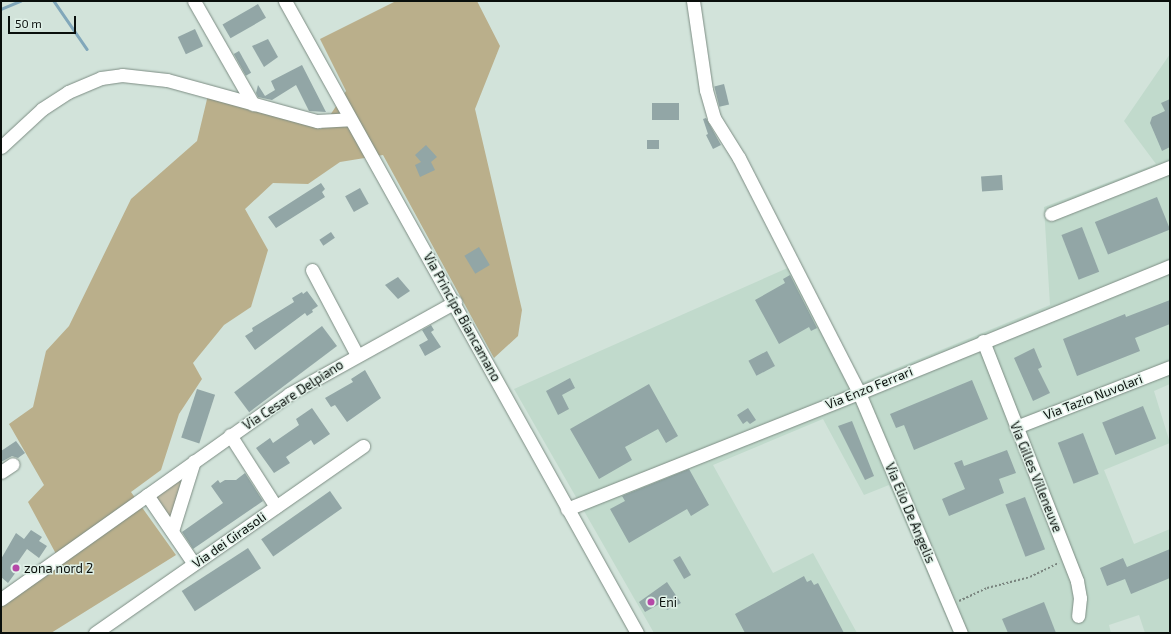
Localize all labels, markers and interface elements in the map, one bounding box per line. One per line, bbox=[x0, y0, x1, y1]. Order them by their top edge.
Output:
scale bar bbox=[10, 8, 78, 34]
text: 50 m bbox=[15, 16, 42, 30]
street label: Via Principe Biancamano bbox=[420, 250, 504, 384]
street label: Via Cesare Delpiano bbox=[240, 357, 346, 433]
street label: Via Enzo Ferrari bbox=[823, 363, 915, 413]
street label: Via Tazio Nuvolari bbox=[1041, 371, 1145, 423]
street label: Via Gilles Villeneuve bbox=[1007, 419, 1065, 535]
street label: Via Elio De Angelis bbox=[882, 460, 938, 566]
street label: Via dei Girasoli bbox=[189, 509, 269, 571]
place label: zona nord 2 bbox=[24, 560, 93, 576]
marker: zona nord 2 bbox=[11, 563, 21, 573]
place label: Eni bbox=[659, 594, 677, 610]
marker: Eni bbox=[646, 597, 656, 607]

